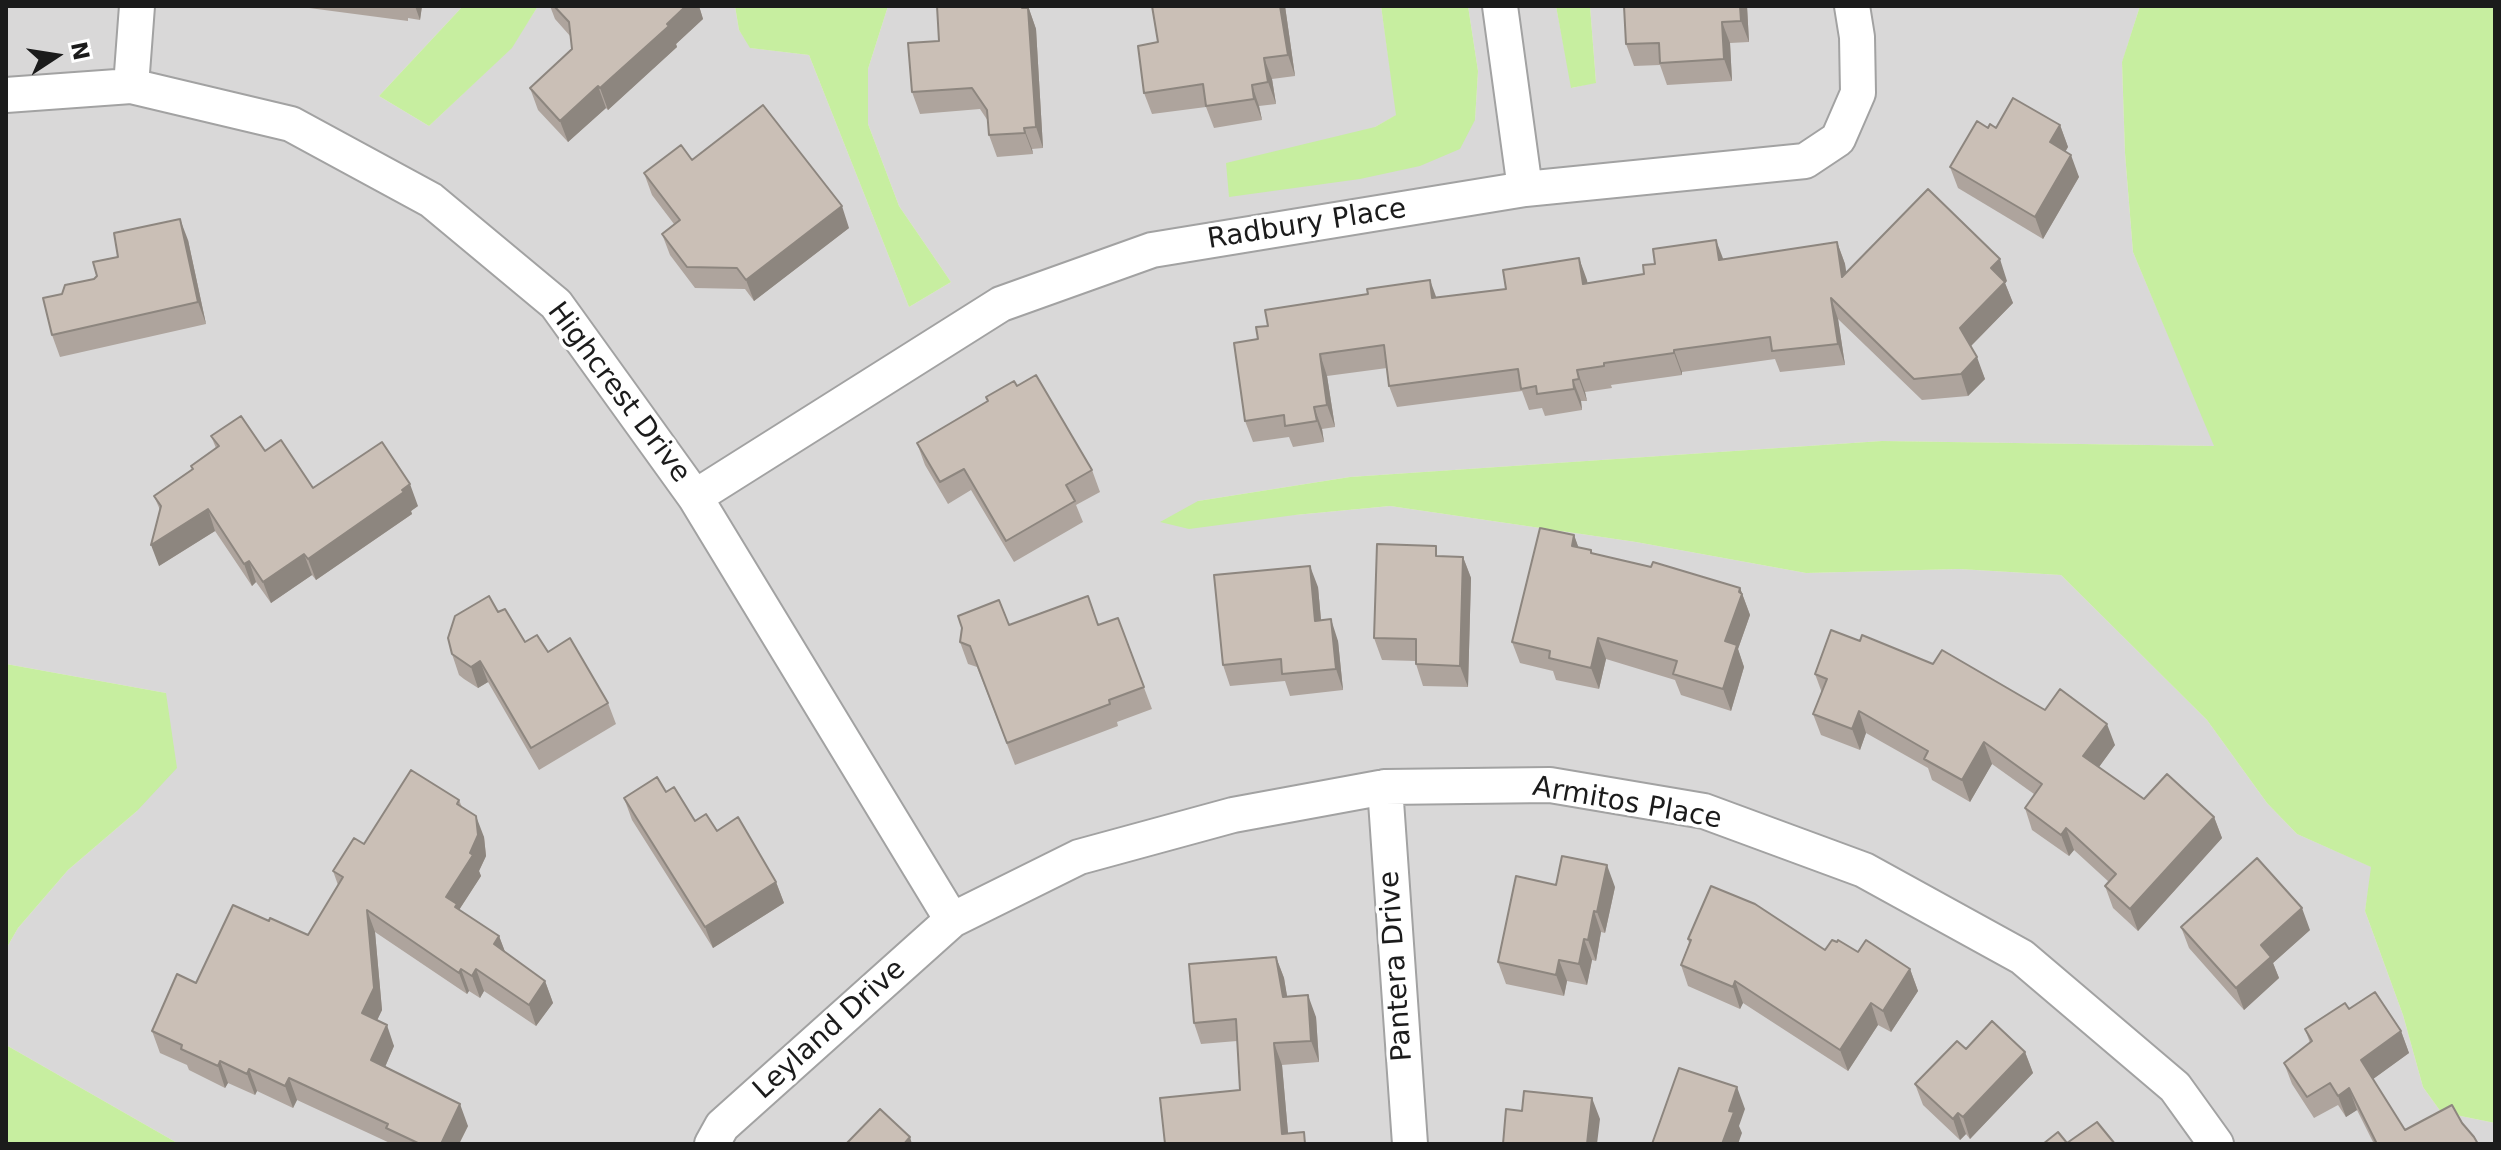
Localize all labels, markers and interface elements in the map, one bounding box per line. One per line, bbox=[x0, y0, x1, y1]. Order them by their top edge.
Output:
north arrow bbox=[16, 16, 96, 96]
text: N bbox=[66, 39, 94, 63]
street label: Radbury Place bbox=[1205, 193, 1409, 257]
street label: Highcrest Drive bbox=[539, 296, 697, 490]
street label: Armitos Place bbox=[1530, 771, 1724, 837]
street label: Pantera Drive bbox=[1374, 870, 1420, 1062]
street label: Leyland Drive bbox=[747, 953, 913, 1107]

